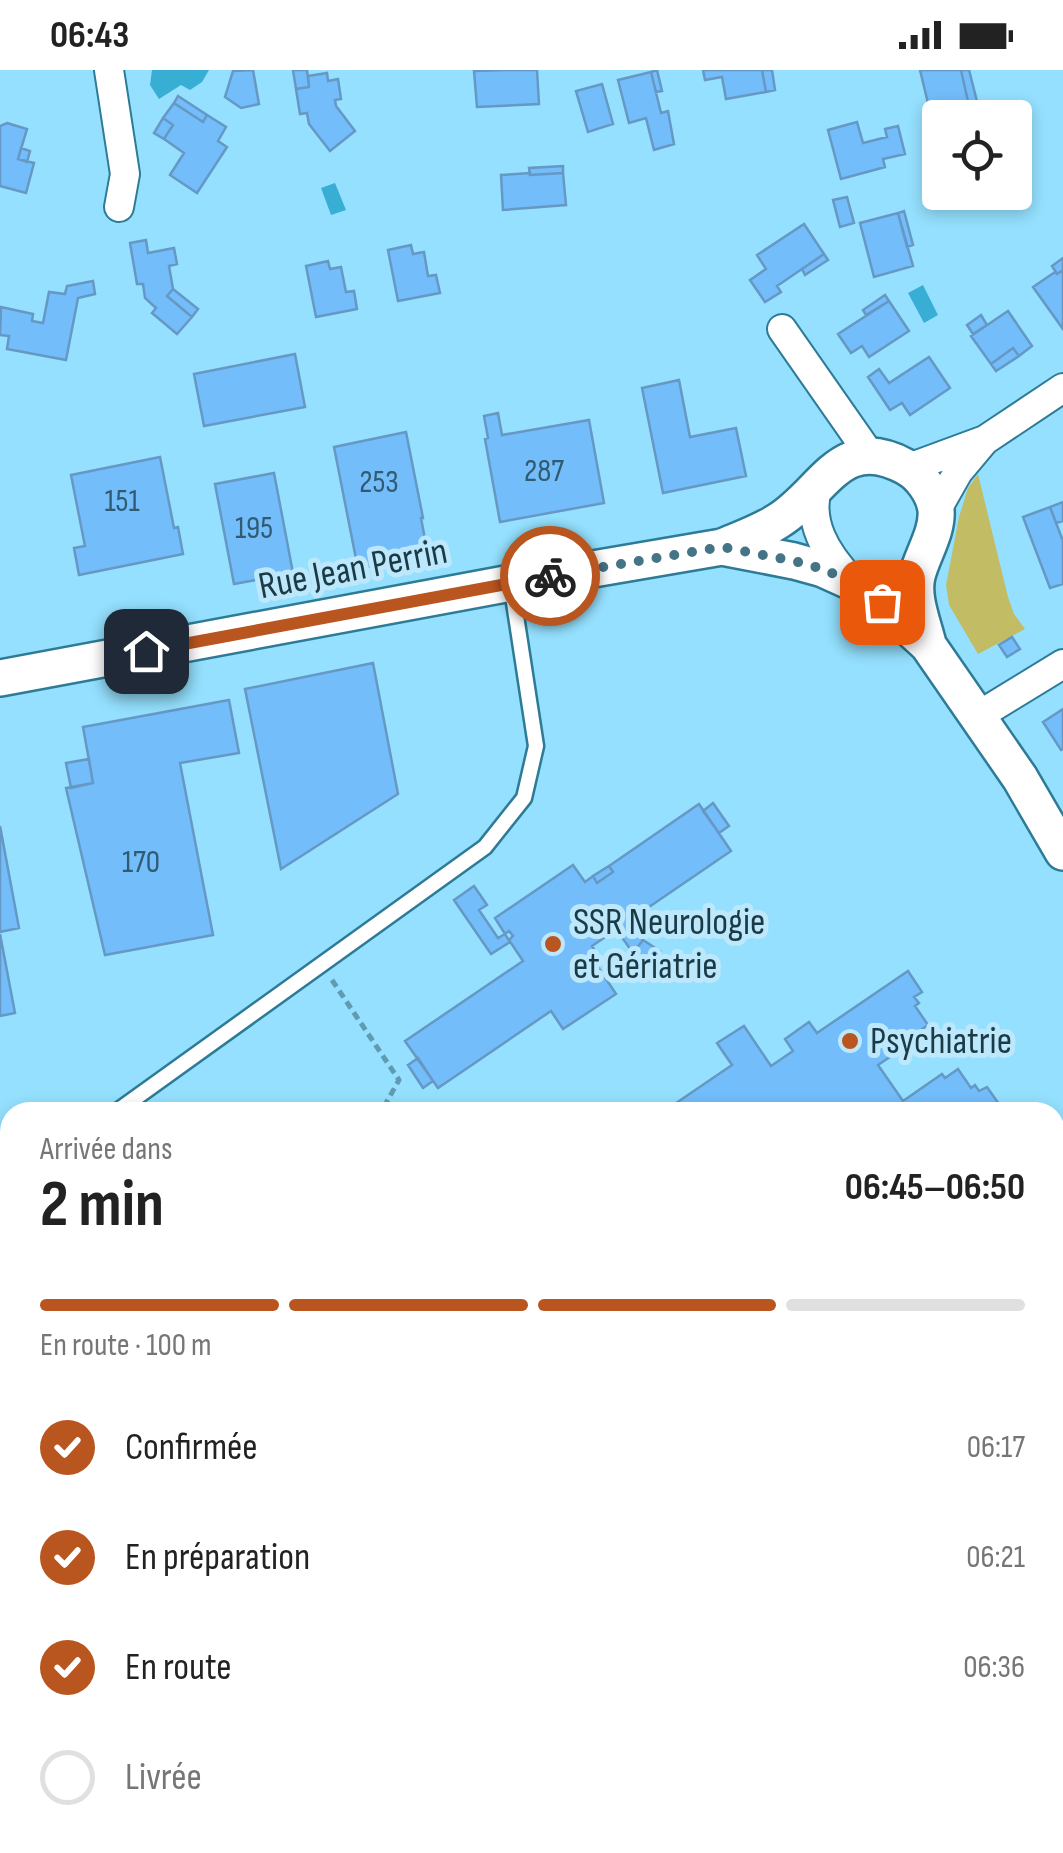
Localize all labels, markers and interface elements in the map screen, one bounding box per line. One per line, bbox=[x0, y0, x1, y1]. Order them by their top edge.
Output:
text: 06:43 bbox=[50, 13, 129, 58]
map controls bbox=[922, 100, 1032, 210]
button: locate bbox=[922, 100, 1032, 210]
house number: 287 bbox=[524, 452, 564, 491]
house number: 253 bbox=[359, 463, 399, 502]
house number: 151 bbox=[104, 482, 140, 521]
house number: 195 bbox=[235, 509, 273, 548]
courier bbox=[500, 526, 600, 626]
street label: Rue Jean Perrin bbox=[255, 529, 451, 609]
icon: bike bbox=[523, 549, 578, 604]
pin bbox=[840, 560, 925, 645]
icon: bag bbox=[855, 575, 910, 630]
pin bbox=[104, 609, 189, 694]
icon: home bbox=[119, 624, 174, 679]
house number: 170 bbox=[122, 843, 160, 882]
place label: SSR Neurologie et Gériatrie bbox=[573, 900, 765, 989]
marker: SSR Neurologie et Gériatrie bbox=[542, 933, 564, 955]
place label: Psychiatrie bbox=[870, 1019, 1012, 1064]
marker: Psychiatrie bbox=[839, 1030, 861, 1052]
text: Arrivée dans bbox=[40, 1130, 172, 1169]
text: 06:45–06:50 bbox=[845, 1165, 1025, 1210]
text: 2 min bbox=[40, 1167, 164, 1245]
text: En route · 100 m bbox=[40, 1326, 212, 1365]
icon: check bbox=[40, 1420, 95, 1475]
text: Confirmée bbox=[125, 1425, 258, 1470]
text: 06:17 bbox=[967, 1428, 1025, 1467]
icon: check bbox=[40, 1530, 95, 1585]
text: En préparation bbox=[125, 1535, 310, 1580]
text: 06:21 bbox=[966, 1538, 1025, 1577]
icon: check bbox=[40, 1640, 95, 1695]
text: En route bbox=[125, 1645, 231, 1690]
text: 06:36 bbox=[963, 1648, 1025, 1687]
text: Livrée bbox=[125, 1755, 202, 1800]

